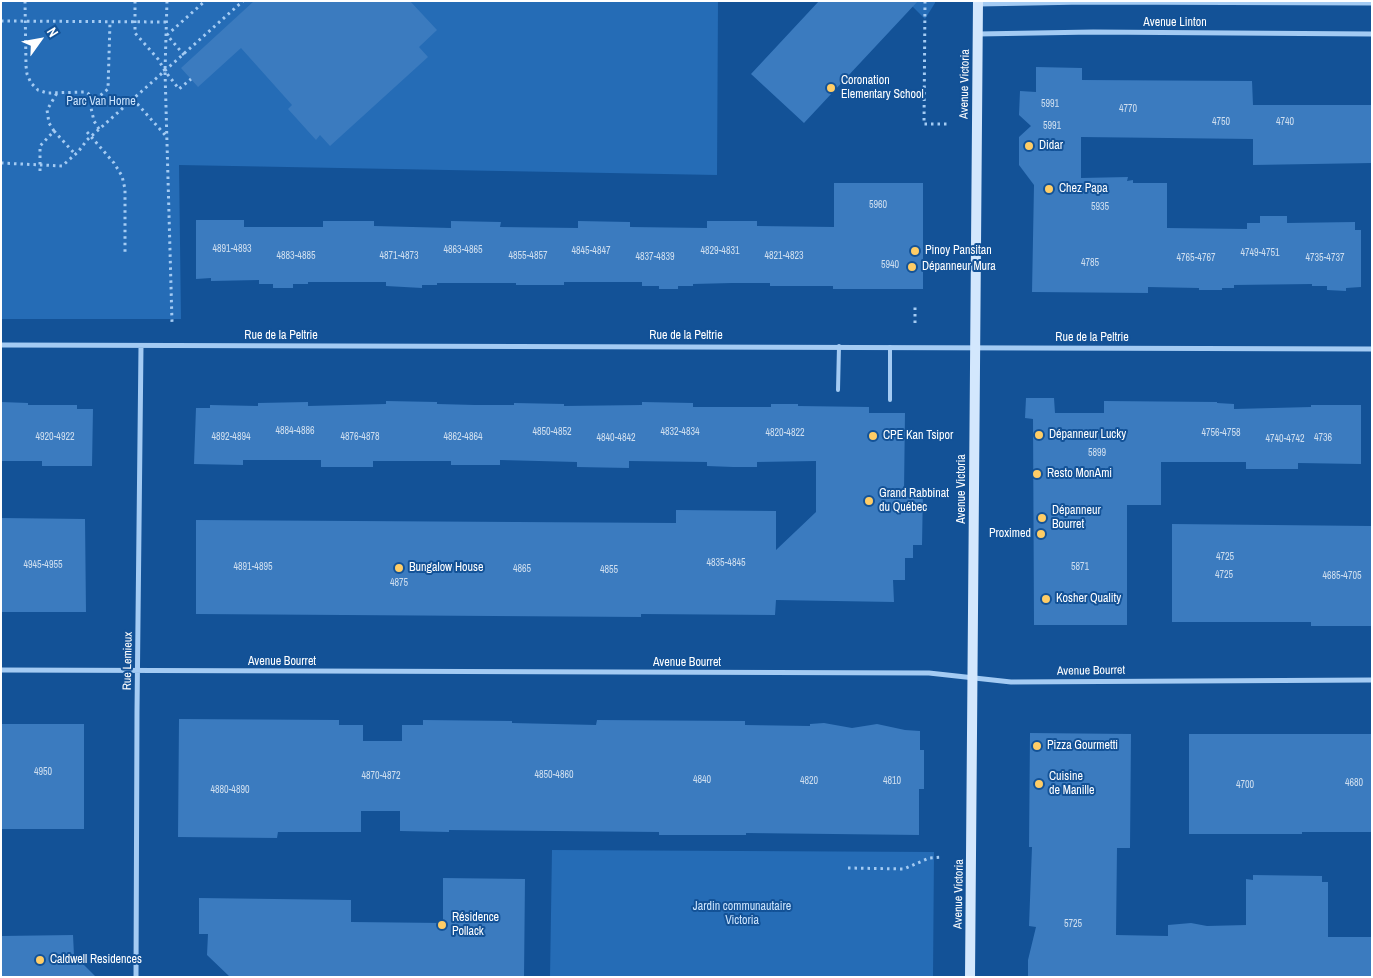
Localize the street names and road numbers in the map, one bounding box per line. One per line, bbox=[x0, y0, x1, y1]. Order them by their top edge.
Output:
street label: Avenue Linton bbox=[1143, 16, 1207, 30]
street label: Avenue Victoria bbox=[957, 49, 973, 119]
street label: Rue de la Peltrie bbox=[244, 329, 318, 343]
street label: Rue de la Peltrie bbox=[649, 329, 723, 343]
street label: Rue de la Peltrie bbox=[1055, 331, 1129, 345]
street label: Avenue Victoria bbox=[955, 454, 969, 524]
street label: Rue Lemieux bbox=[120, 632, 136, 690]
street label: Avenue Bourret bbox=[248, 655, 316, 669]
street label: Avenue Bourret bbox=[653, 656, 721, 670]
street label: Avenue Bourret bbox=[1057, 663, 1125, 679]
street label: Avenue Victoria bbox=[951, 859, 967, 929]

